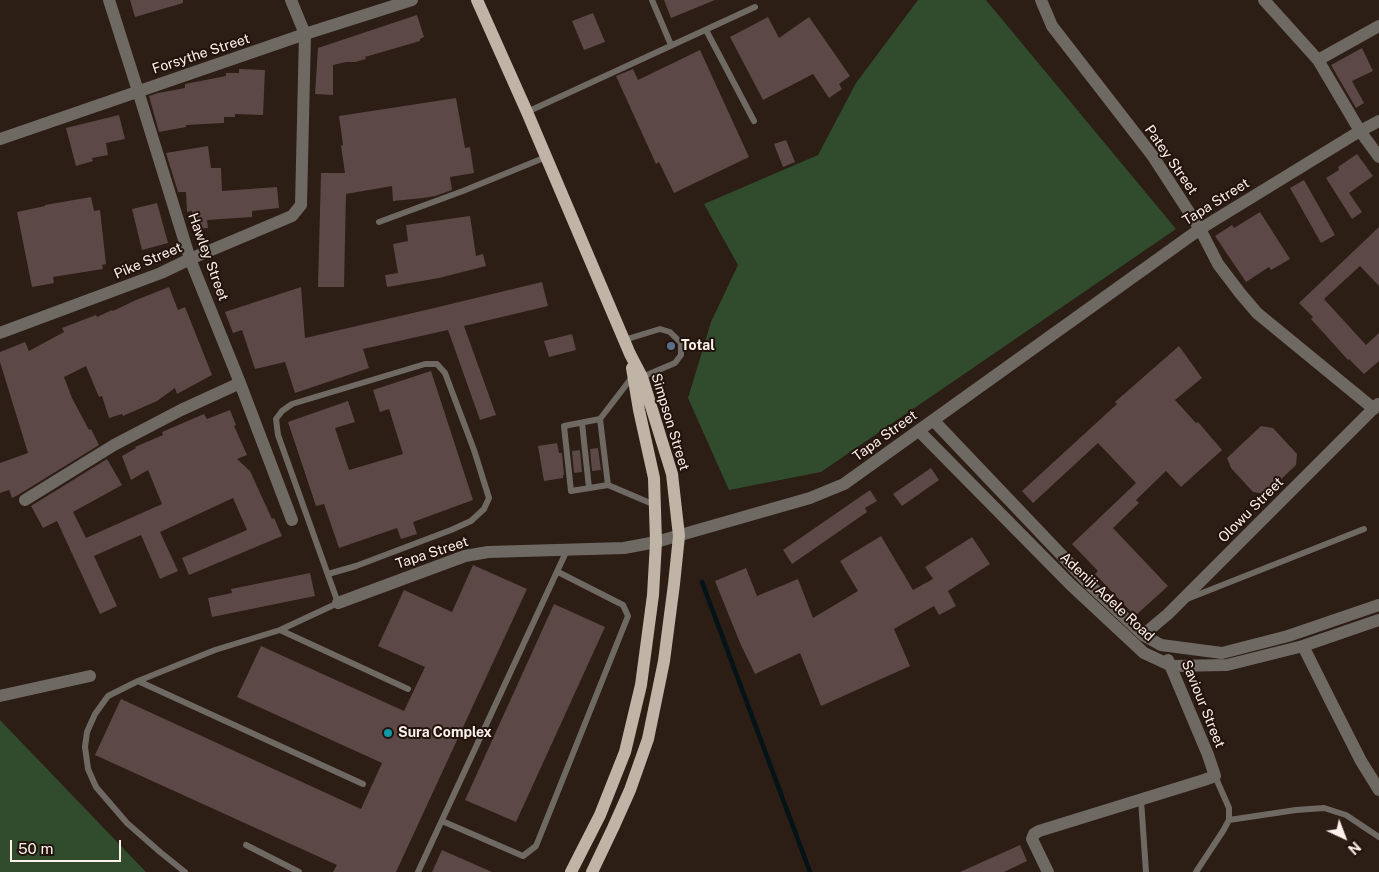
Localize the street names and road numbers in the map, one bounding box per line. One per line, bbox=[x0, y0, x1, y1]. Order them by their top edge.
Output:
street label: Forsythe Street bbox=[150, 30, 252, 78]
street label: Patey Street bbox=[1141, 122, 1201, 198]
street label: Tapa Street bbox=[1180, 175, 1252, 229]
street label: Hawley Street bbox=[184, 211, 232, 303]
street label: Pike Street bbox=[111, 239, 185, 283]
street label: Simpson Street bbox=[647, 371, 693, 473]
street label: Tapa Street bbox=[850, 407, 920, 465]
street label: Olowu Street bbox=[1215, 474, 1287, 546]
street label: Tapa Street bbox=[394, 533, 470, 573]
street label: Adeniji Adele Road bbox=[1056, 549, 1158, 645]
street label: Saviour Street bbox=[1178, 658, 1228, 750]

